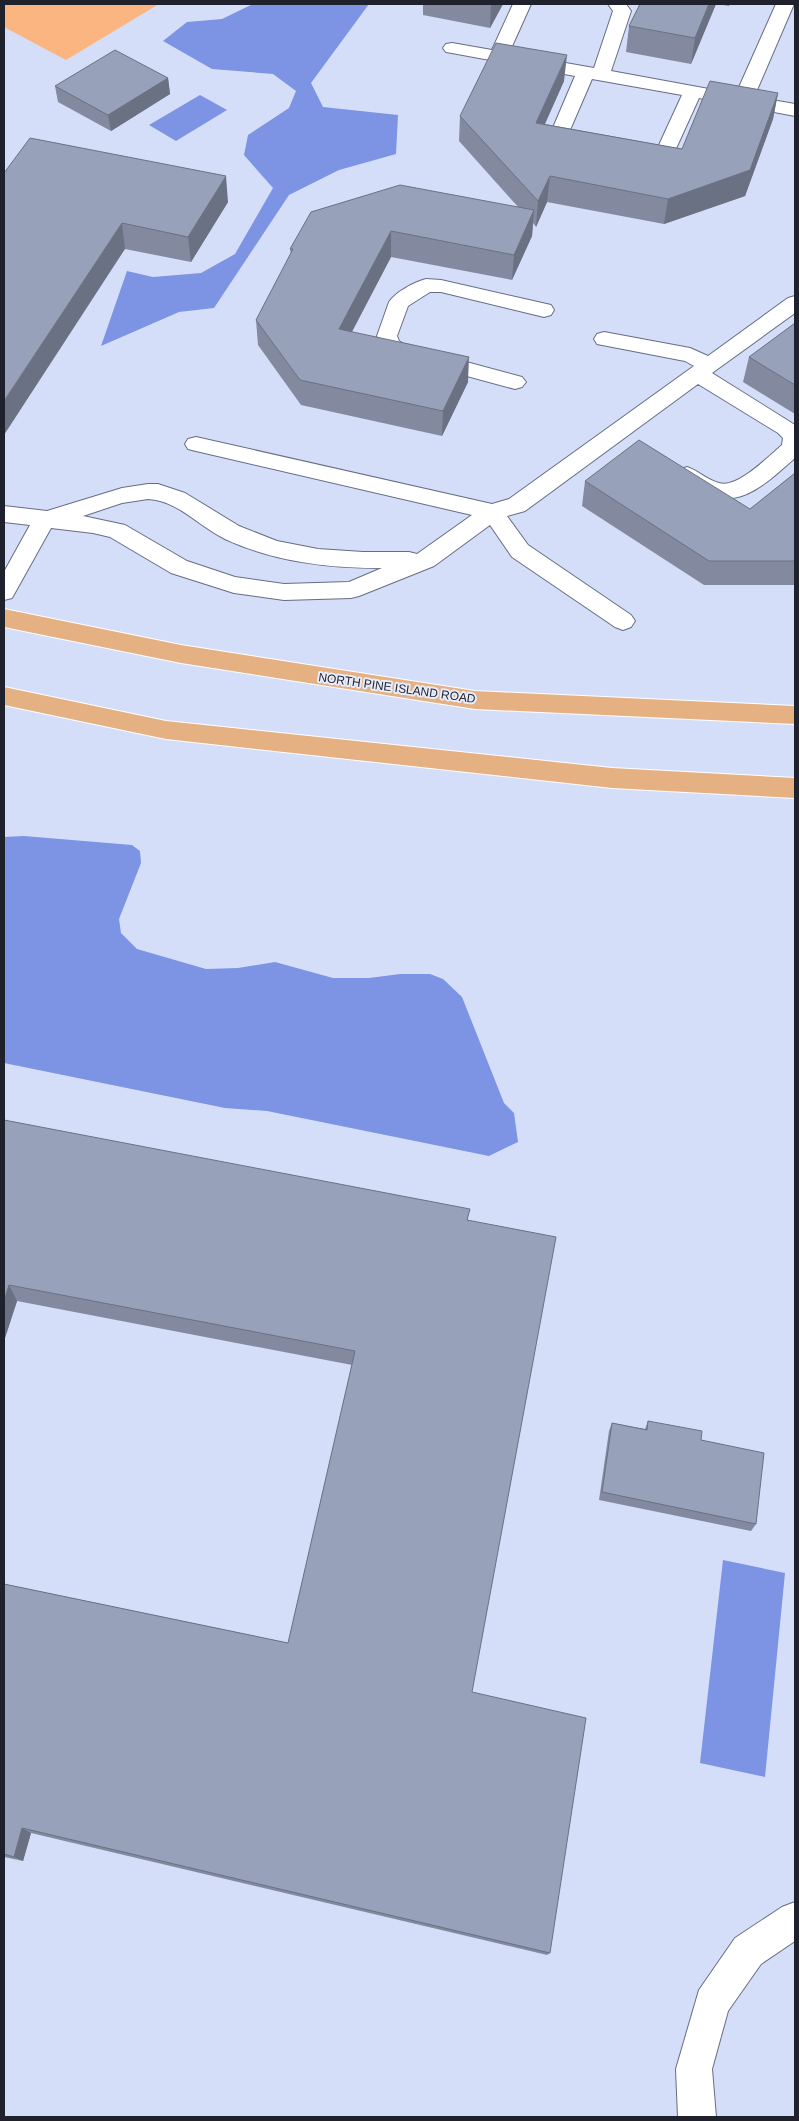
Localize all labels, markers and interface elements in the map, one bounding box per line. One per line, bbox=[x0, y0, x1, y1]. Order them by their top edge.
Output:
street label: NORTH PINE ISLAND ROAD bbox=[318, 670, 477, 706]

